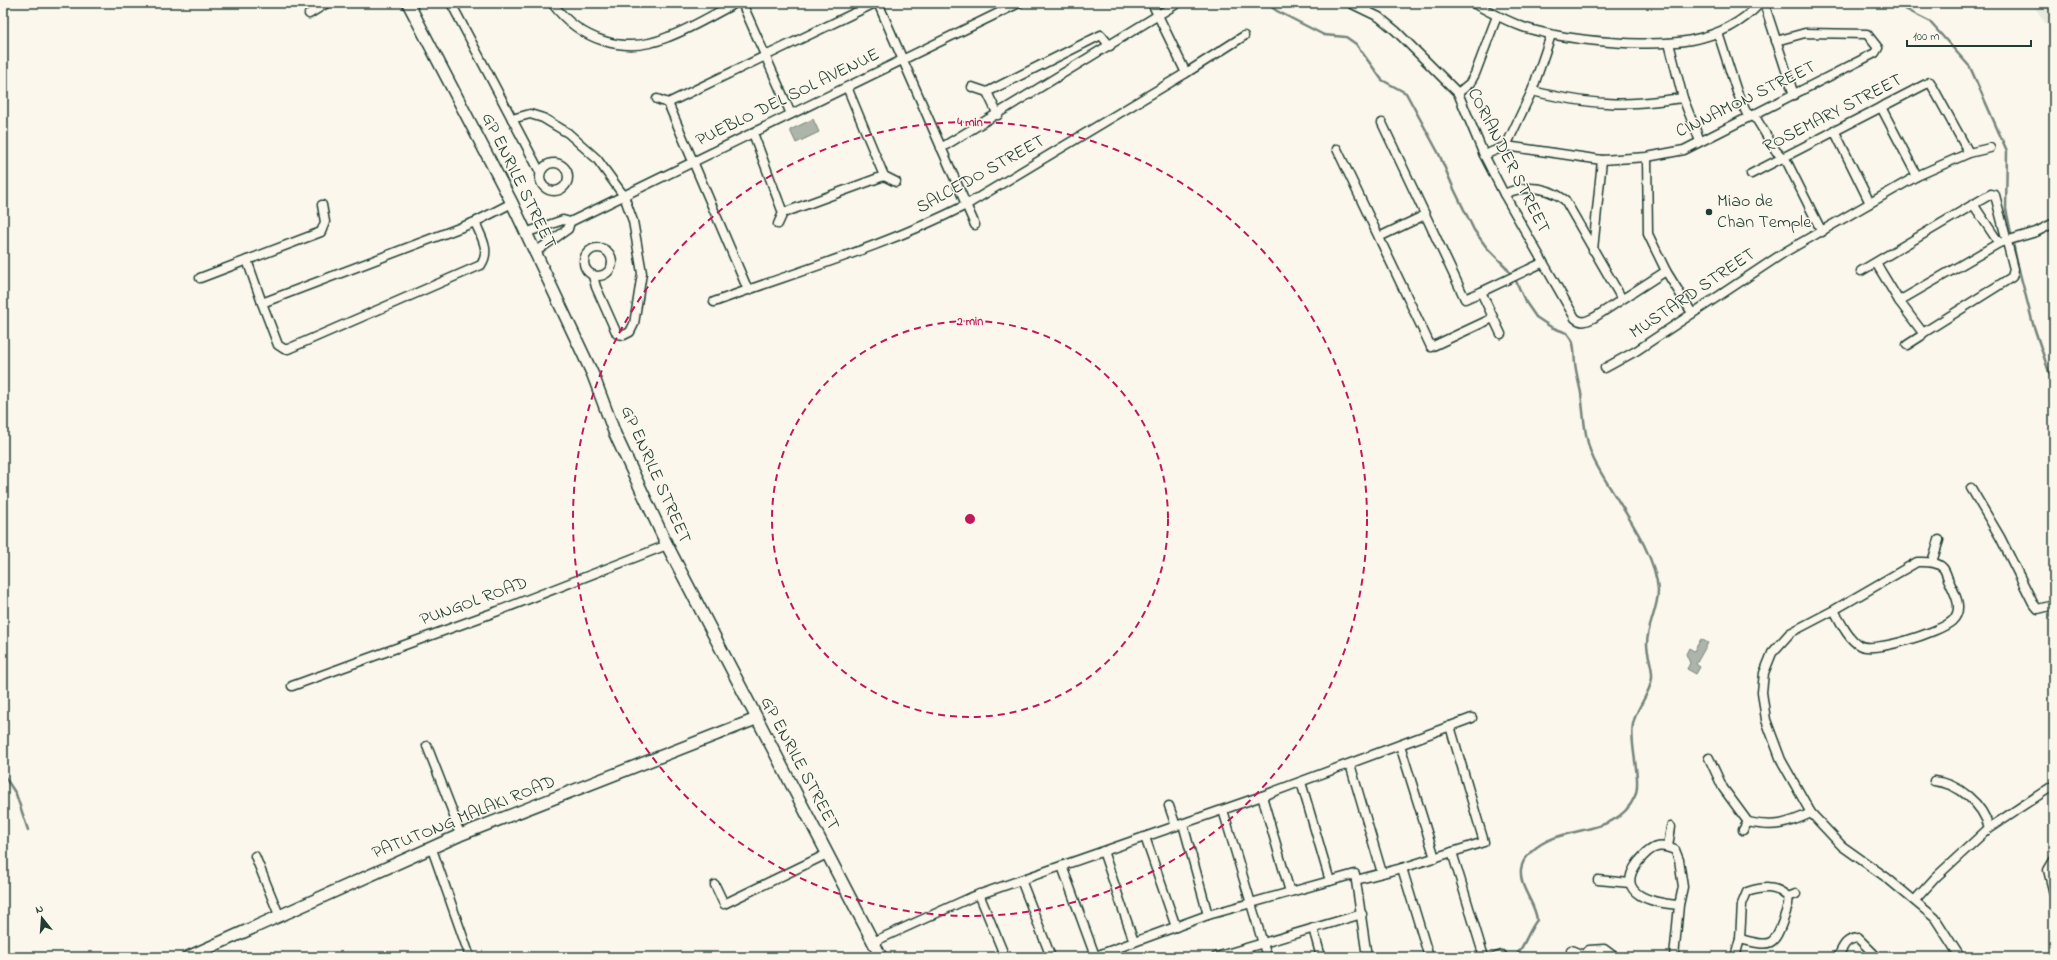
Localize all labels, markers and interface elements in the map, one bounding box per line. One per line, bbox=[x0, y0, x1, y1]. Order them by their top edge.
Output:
scale bar bbox=[1907, 22, 2031, 48]
text: 100 m bbox=[1913, 28, 1940, 46]
street label: PUEBLO DEL SOL AVENUE bbox=[692, 42, 884, 154]
street label: CINNAMON STREET bbox=[1672, 55, 1820, 145]
street label: ROSEMARY STREET bbox=[1759, 68, 1907, 160]
street label: CORIANDER STREET bbox=[1460, 84, 1556, 238]
street label: GP ENRILE STREET bbox=[474, 109, 562, 253]
text: 4 min bbox=[956, 114, 983, 132]
street label: SALCEDO STREET bbox=[912, 129, 1050, 221]
place label: Miao de Chan Temple bbox=[1717, 189, 1812, 236]
marker: Miao de Chan Temple bbox=[1704, 207, 1714, 217]
street label: MUSTARD STREET bbox=[1625, 242, 1761, 346]
text: 2 min bbox=[956, 313, 983, 331]
street label: GP ENRILE STREET bbox=[613, 402, 697, 548]
centre of rings bbox=[963, 512, 977, 526]
street label: PUNGOL ROAD bbox=[417, 570, 531, 634]
street label: GP ENRILE STREET bbox=[753, 692, 845, 836]
street label: PATUTONG MALAKI ROAD bbox=[368, 769, 560, 867]
north arrow bbox=[22, 898, 62, 938]
text: N bbox=[33, 901, 45, 918]

